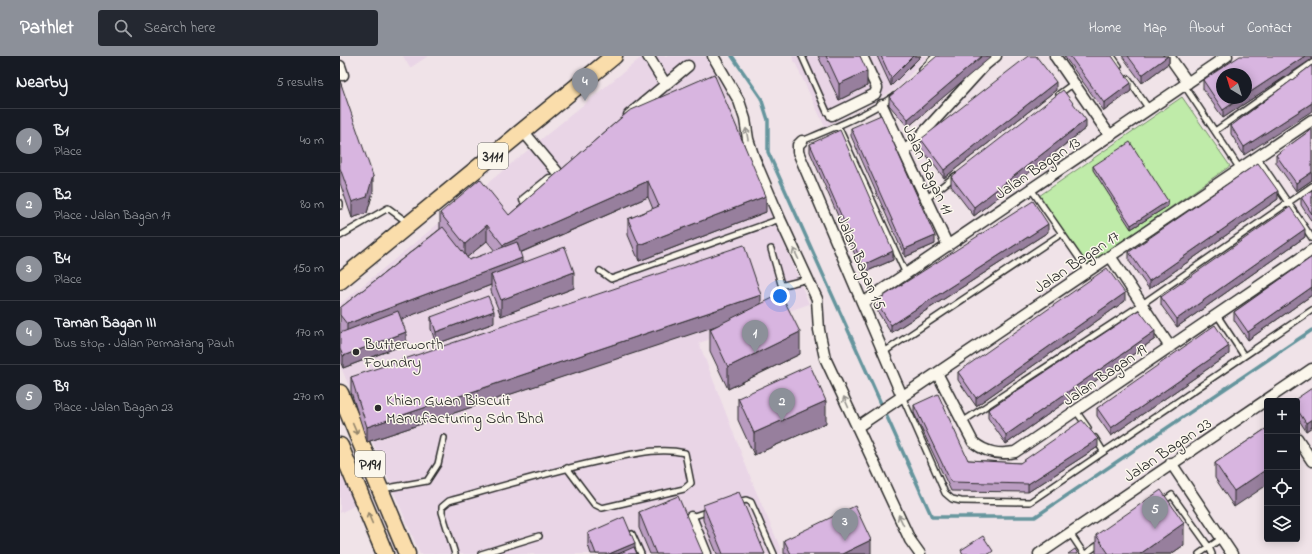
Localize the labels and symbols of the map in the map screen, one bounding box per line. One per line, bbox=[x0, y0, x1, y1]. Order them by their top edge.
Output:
pin: 4 bbox=[572, 68, 598, 101]
north arrow bbox=[1216, 68, 1252, 104]
street label: Jalan Bagan 11 bbox=[896, 121, 959, 219]
one-way arrow bbox=[743, 128, 751, 141]
street label: Jalan Bagan 13 bbox=[991, 131, 1086, 206]
road number: 3111 bbox=[478, 143, 508, 169]
street label: Jalan Bagan 15 bbox=[829, 212, 891, 314]
street label: Jalan Bagan 17 bbox=[1030, 225, 1125, 300]
one-way arrow bbox=[792, 248, 800, 260]
your location bbox=[770, 286, 790, 306]
pin: 1 bbox=[742, 320, 768, 353]
place label: Butterworth Foundry bbox=[363, 333, 443, 375]
street label: Jalan Bagan 19 bbox=[1058, 339, 1152, 413]
marker: Butterworth Foundry bbox=[351, 347, 361, 357]
pin: 2 bbox=[769, 388, 795, 421]
place label: Khian Guan Biscuit Manufacturing Sdn Bhd bbox=[386, 389, 543, 431]
one-way arrow bbox=[841, 397, 849, 409]
marker: Khian Guan Biscuit Manufacturing Sdn Bhd bbox=[373, 403, 383, 413]
street label: Jalan Bagan 23 bbox=[1119, 412, 1217, 489]
one-way arrow bbox=[352, 423, 360, 435]
road number: P191 bbox=[355, 451, 385, 477]
pin: 5 bbox=[1142, 496, 1168, 529]
pin: 3 bbox=[832, 508, 858, 541]
one-way arrow bbox=[366, 512, 373, 524]
one-way arrow bbox=[896, 515, 904, 527]

